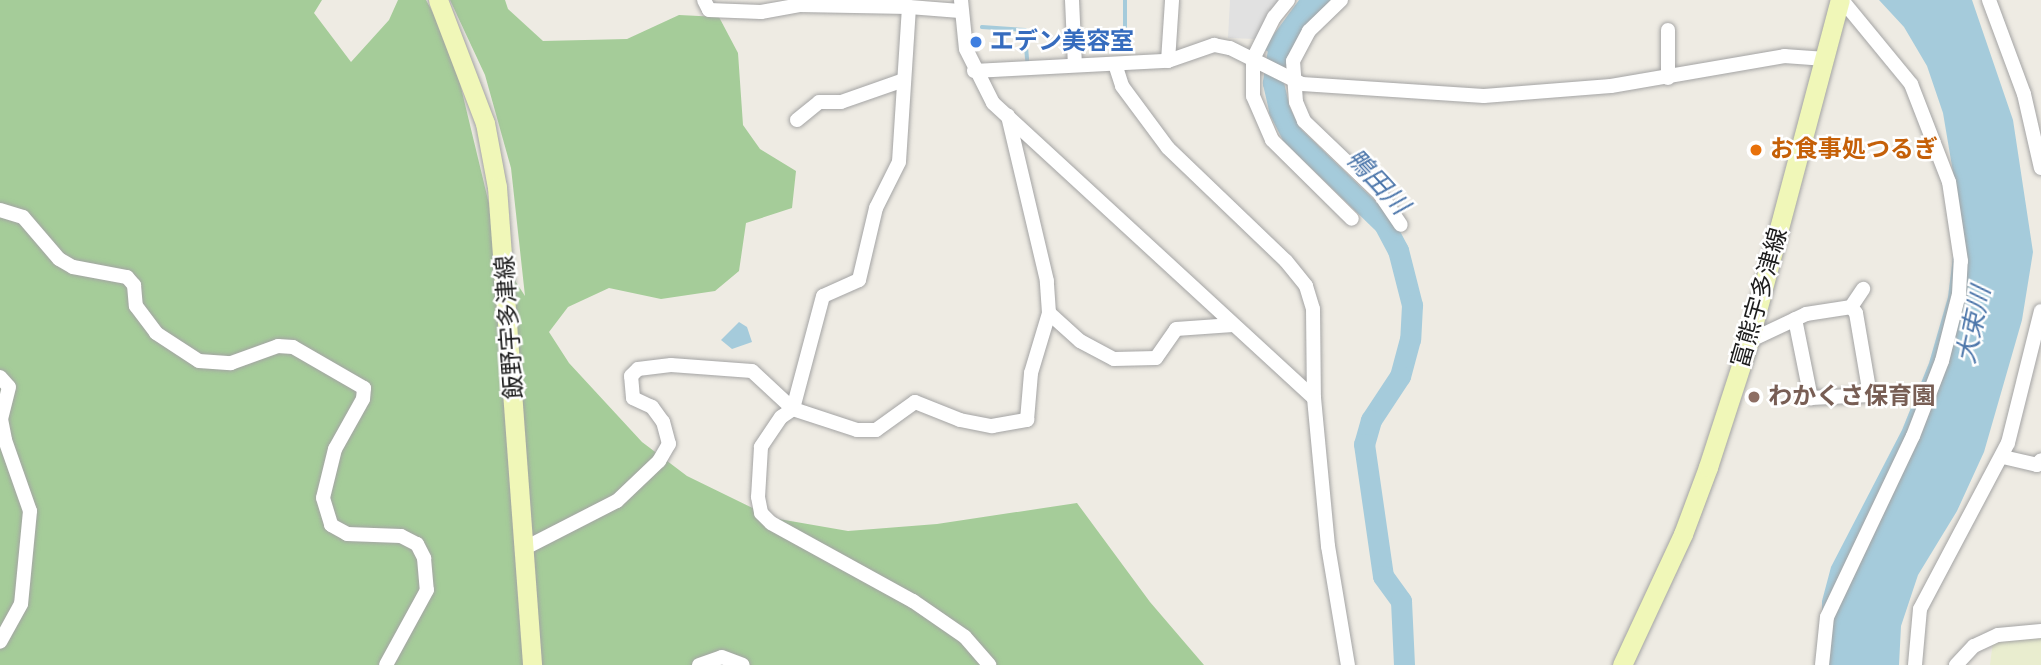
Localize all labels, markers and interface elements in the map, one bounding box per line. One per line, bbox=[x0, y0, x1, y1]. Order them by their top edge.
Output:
place label: エデン美容室 bbox=[990, 28, 1134, 56]
marker: エデン美容室 bbox=[968, 34, 984, 50]
place label: お食事処つるぎ bbox=[1770, 136, 1938, 164]
marker: お食事処つるぎ bbox=[1748, 142, 1764, 158]
water label: 鴨田川 bbox=[1339, 143, 1415, 221]
street label: 富熊宇多津線 bbox=[1726, 225, 1794, 371]
street label: 飯野宇多津線 bbox=[491, 254, 529, 400]
water label: 大束川 bbox=[1951, 284, 1997, 366]
place label: わかくさ保育園 bbox=[1768, 383, 1936, 411]
marker: わかくさ保育園 bbox=[1746, 389, 1762, 405]

